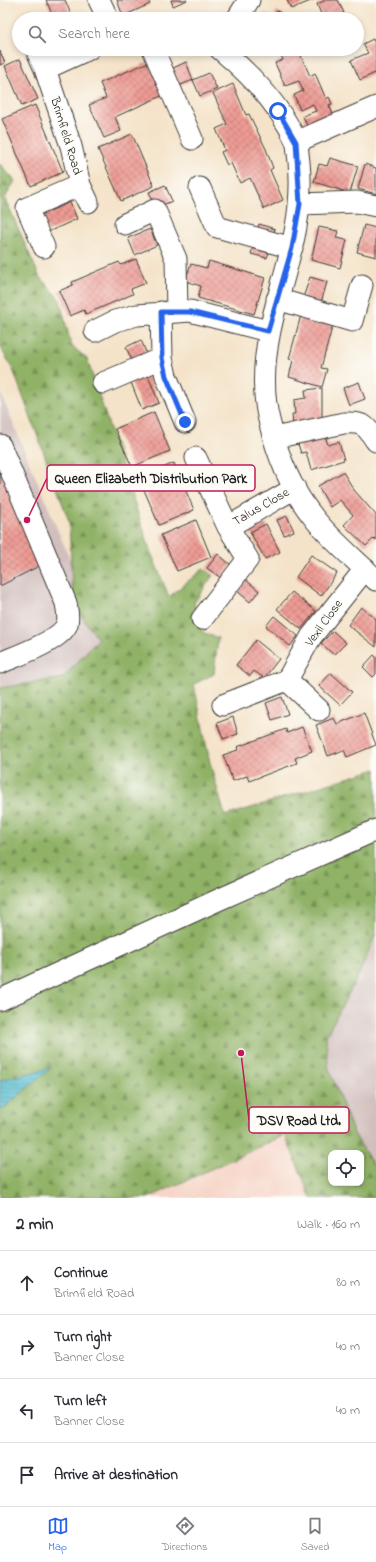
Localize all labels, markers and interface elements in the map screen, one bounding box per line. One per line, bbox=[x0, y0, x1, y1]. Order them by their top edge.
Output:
search box bbox=[12, 12, 364, 56]
icon: search bbox=[26, 23, 48, 45]
text: Search here bbox=[58, 23, 130, 45]
street label: Brimfield Road bbox=[45, 94, 87, 178]
route start bbox=[269, 102, 287, 120]
route end bbox=[176, 413, 194, 431]
callout: Queen Elizabeth Distribution Park bbox=[47, 465, 255, 491]
text: Queen Elizabeth Distribution Park bbox=[55, 469, 248, 490]
street label: Talus Close bbox=[229, 483, 293, 531]
street label: Vexil Close bbox=[300, 595, 348, 651]
callout: DSV Road Ltd. bbox=[249, 1107, 349, 1133]
text: DSV Road Ltd. bbox=[256, 1111, 341, 1132]
map controls bbox=[328, 1150, 364, 1186]
button: locate bbox=[328, 1150, 364, 1186]
text: 2 min bbox=[16, 1212, 53, 1237]
text: Walk · 160 m bbox=[297, 1215, 360, 1234]
text: Continue bbox=[54, 1262, 108, 1284]
icon: ahead bbox=[16, 1272, 38, 1294]
text: 80 m bbox=[336, 1273, 360, 1292]
text: Brimfield Road bbox=[54, 1284, 134, 1303]
text: Turn right bbox=[54, 1326, 112, 1348]
icon: right bbox=[16, 1336, 38, 1358]
text: 40 m bbox=[336, 1337, 360, 1356]
text: Banner Close bbox=[54, 1348, 124, 1367]
text: Turn left bbox=[54, 1390, 107, 1412]
icon: left bbox=[16, 1400, 38, 1422]
text: 40 m bbox=[336, 1401, 360, 1420]
text: Banner Close bbox=[54, 1412, 124, 1431]
icon: arrive bbox=[16, 1464, 38, 1486]
text: Arrive at destination bbox=[54, 1464, 178, 1486]
tab: Map bbox=[47, 1515, 69, 1555]
tab: Directions bbox=[162, 1515, 207, 1555]
tab: Saved bbox=[301, 1515, 329, 1555]

